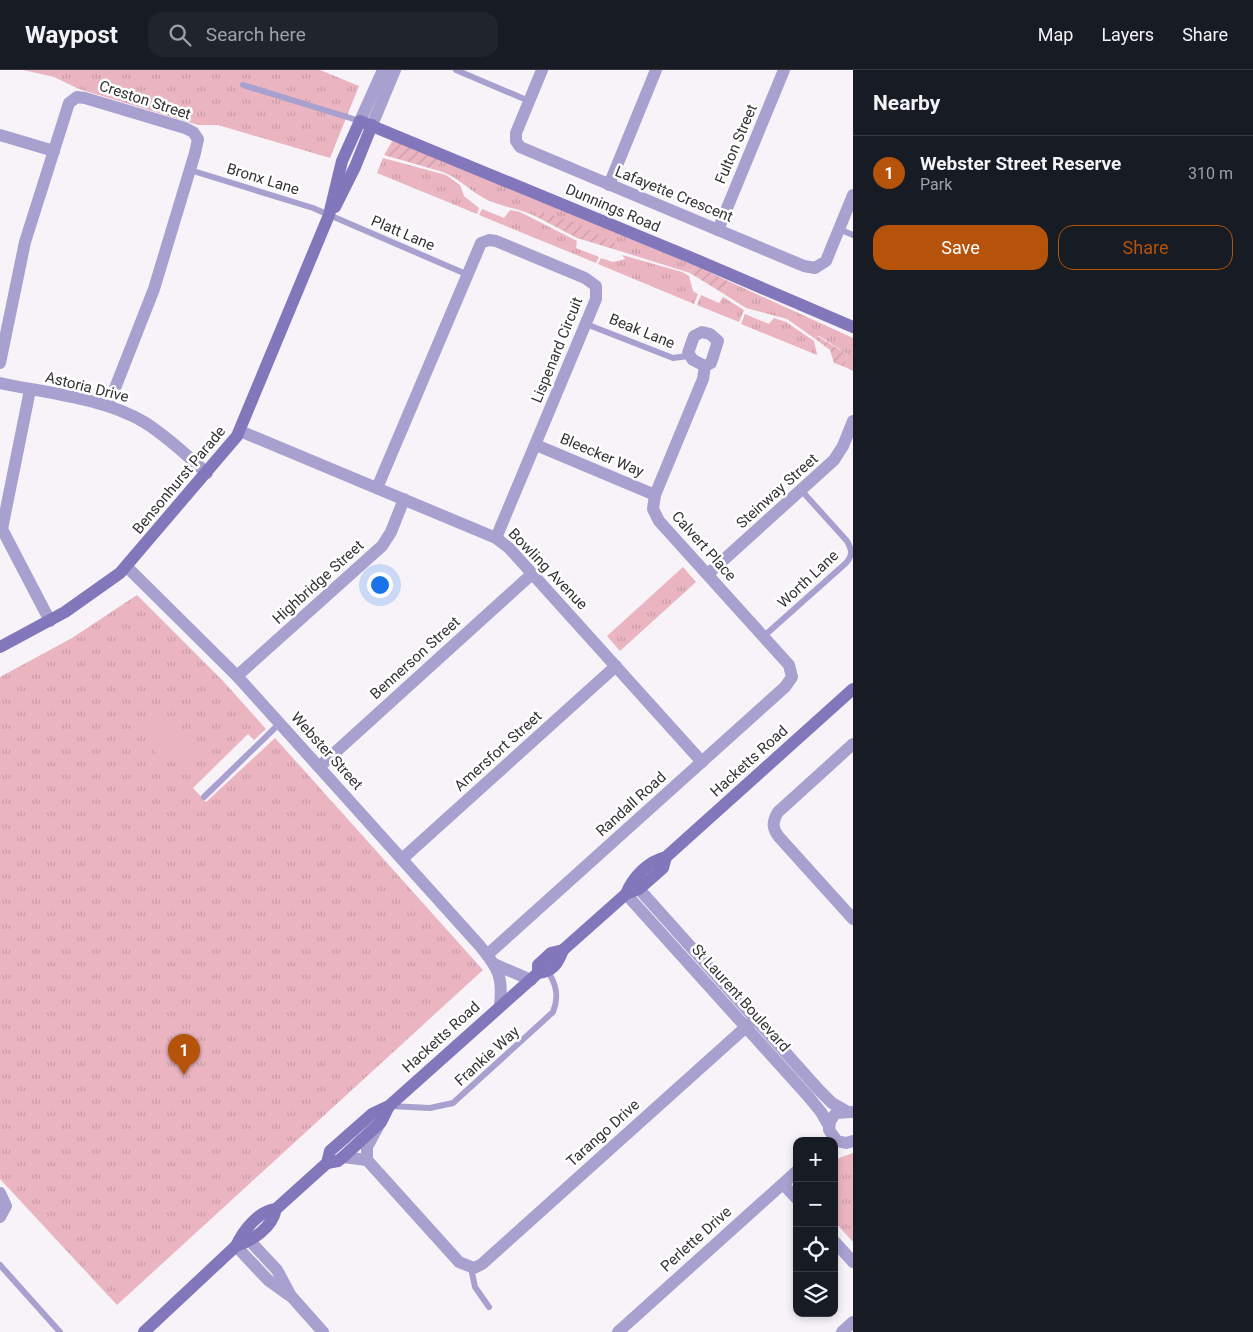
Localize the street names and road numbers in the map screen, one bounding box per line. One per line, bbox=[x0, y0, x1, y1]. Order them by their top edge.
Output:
street label: Creston Street bbox=[97, 77, 193, 123]
street label: Fulton Street bbox=[711, 101, 761, 187]
street label: Bronx Lane bbox=[225, 159, 301, 199]
street label: Lafayette Crescent bbox=[613, 162, 736, 226]
street label: Dunnings Road bbox=[563, 180, 663, 236]
street label: Platt Lane bbox=[369, 212, 438, 254]
street label: Lispenard Circuit bbox=[528, 294, 586, 406]
street label: Beak Lane bbox=[607, 310, 678, 352]
street label: Astoria Drive bbox=[44, 368, 131, 406]
street label: Bensonhurst Parade bbox=[129, 422, 229, 538]
street label: Bleecker Way bbox=[557, 429, 647, 481]
street label: Steinway Street bbox=[733, 450, 822, 532]
street label: Calvert Place bbox=[668, 507, 740, 585]
street label: Bowling Avenue bbox=[505, 525, 591, 613]
street label: Highbridge Street bbox=[269, 536, 367, 628]
street label: Worth Lane bbox=[774, 546, 842, 612]
street label: Bennerson Street bbox=[366, 613, 464, 703]
street label: Amersfort Street bbox=[451, 707, 545, 795]
street label: Webster Street bbox=[287, 708, 367, 794]
street label: Hacketts Road bbox=[707, 722, 791, 800]
street label: Randall Road bbox=[592, 768, 670, 840]
street label: St Laurent Boulevard bbox=[688, 941, 794, 1055]
street label: Hacketts Road bbox=[399, 998, 483, 1076]
street label: Frankie Way bbox=[451, 1022, 523, 1090]
street label: Tarango Drive bbox=[563, 1096, 643, 1170]
street label: Perlette Drive bbox=[657, 1202, 735, 1276]

